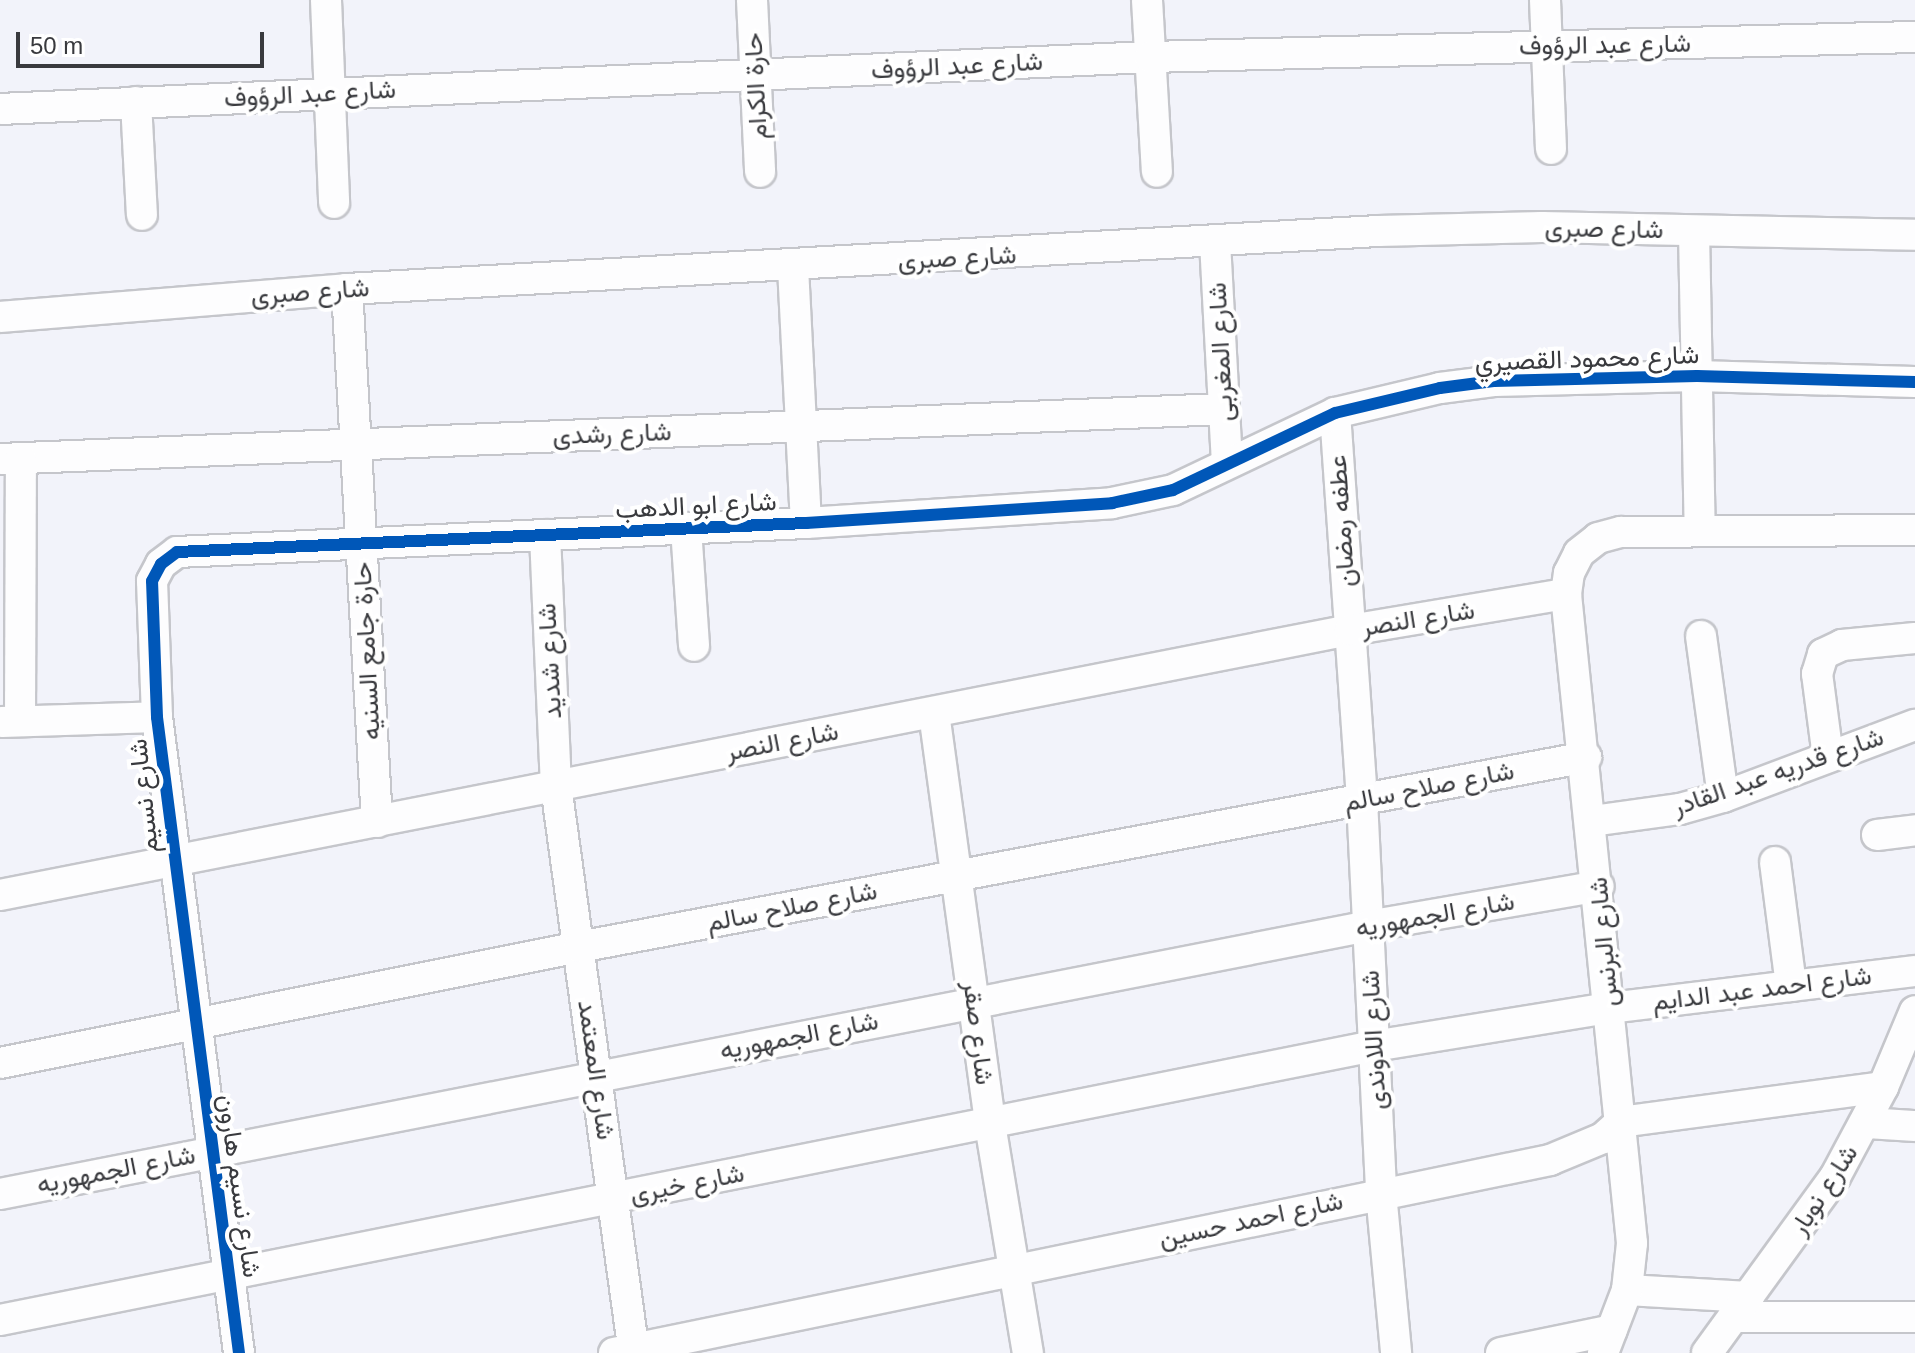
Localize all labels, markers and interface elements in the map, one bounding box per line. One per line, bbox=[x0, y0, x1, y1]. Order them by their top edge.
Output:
scale bar bbox=[20, 16, 268, 66]
street label: شارع عبد الرؤوف bbox=[1519, 28, 1691, 62]
text: 50 m bbox=[30, 32, 83, 59]
street label: حارة الكرام bbox=[738, 32, 774, 140]
street label: شارع عبد الرؤوف bbox=[870, 46, 1044, 86]
street label: شارع عبد الرؤوف bbox=[223, 74, 397, 114]
street label: شارع صبرى bbox=[1544, 212, 1664, 246]
street label: شارع صبرى bbox=[897, 239, 1017, 277]
street label: شارع صبرى bbox=[250, 272, 370, 312]
street label: شارع المغربى bbox=[1202, 282, 1240, 422]
street label: شارع محمود القصيري bbox=[1474, 339, 1700, 379]
street label: شارع رشدى bbox=[552, 416, 672, 452]
street label: عطفه رمضان bbox=[1322, 454, 1362, 588]
street label: شارع ابو الدهب bbox=[615, 486, 777, 526]
street label: حارة جامع السنيه bbox=[347, 561, 387, 741]
street label: شارع النصر bbox=[1359, 595, 1477, 643]
street label: شارع شديد bbox=[531, 602, 569, 720]
street label: شارع النصر bbox=[723, 716, 841, 768]
street label: شارع قدريه عبد القادر bbox=[1668, 721, 1888, 823]
street label: شارع نسيم bbox=[122, 737, 166, 855]
street label: شارع صلاح سالم bbox=[1341, 755, 1517, 819]
street label: شارع صلاح سالم bbox=[704, 875, 880, 939]
street label: شارع البرنس bbox=[1583, 876, 1625, 1008]
street label: شارع الجمهوريه bbox=[1353, 886, 1517, 944]
street label: شارع احمد عبد الدايم bbox=[1651, 960, 1873, 1018]
street label: شارع اللاوندى bbox=[1355, 969, 1393, 1111]
street label: شارع صقر bbox=[956, 979, 1000, 1087]
street label: شارع المعتمد bbox=[571, 998, 621, 1142]
street label: شارع الجمهوريه bbox=[717, 1005, 881, 1067]
street label: شارع نسيم هارون bbox=[211, 1092, 267, 1280]
street label: شارع الجمهوريه bbox=[34, 1139, 198, 1201]
street label: شارع نوبار bbox=[1783, 1139, 1865, 1241]
street label: شارع خيرى bbox=[627, 1158, 747, 1210]
street label: شارع احمد حسين bbox=[1156, 1185, 1346, 1255]

